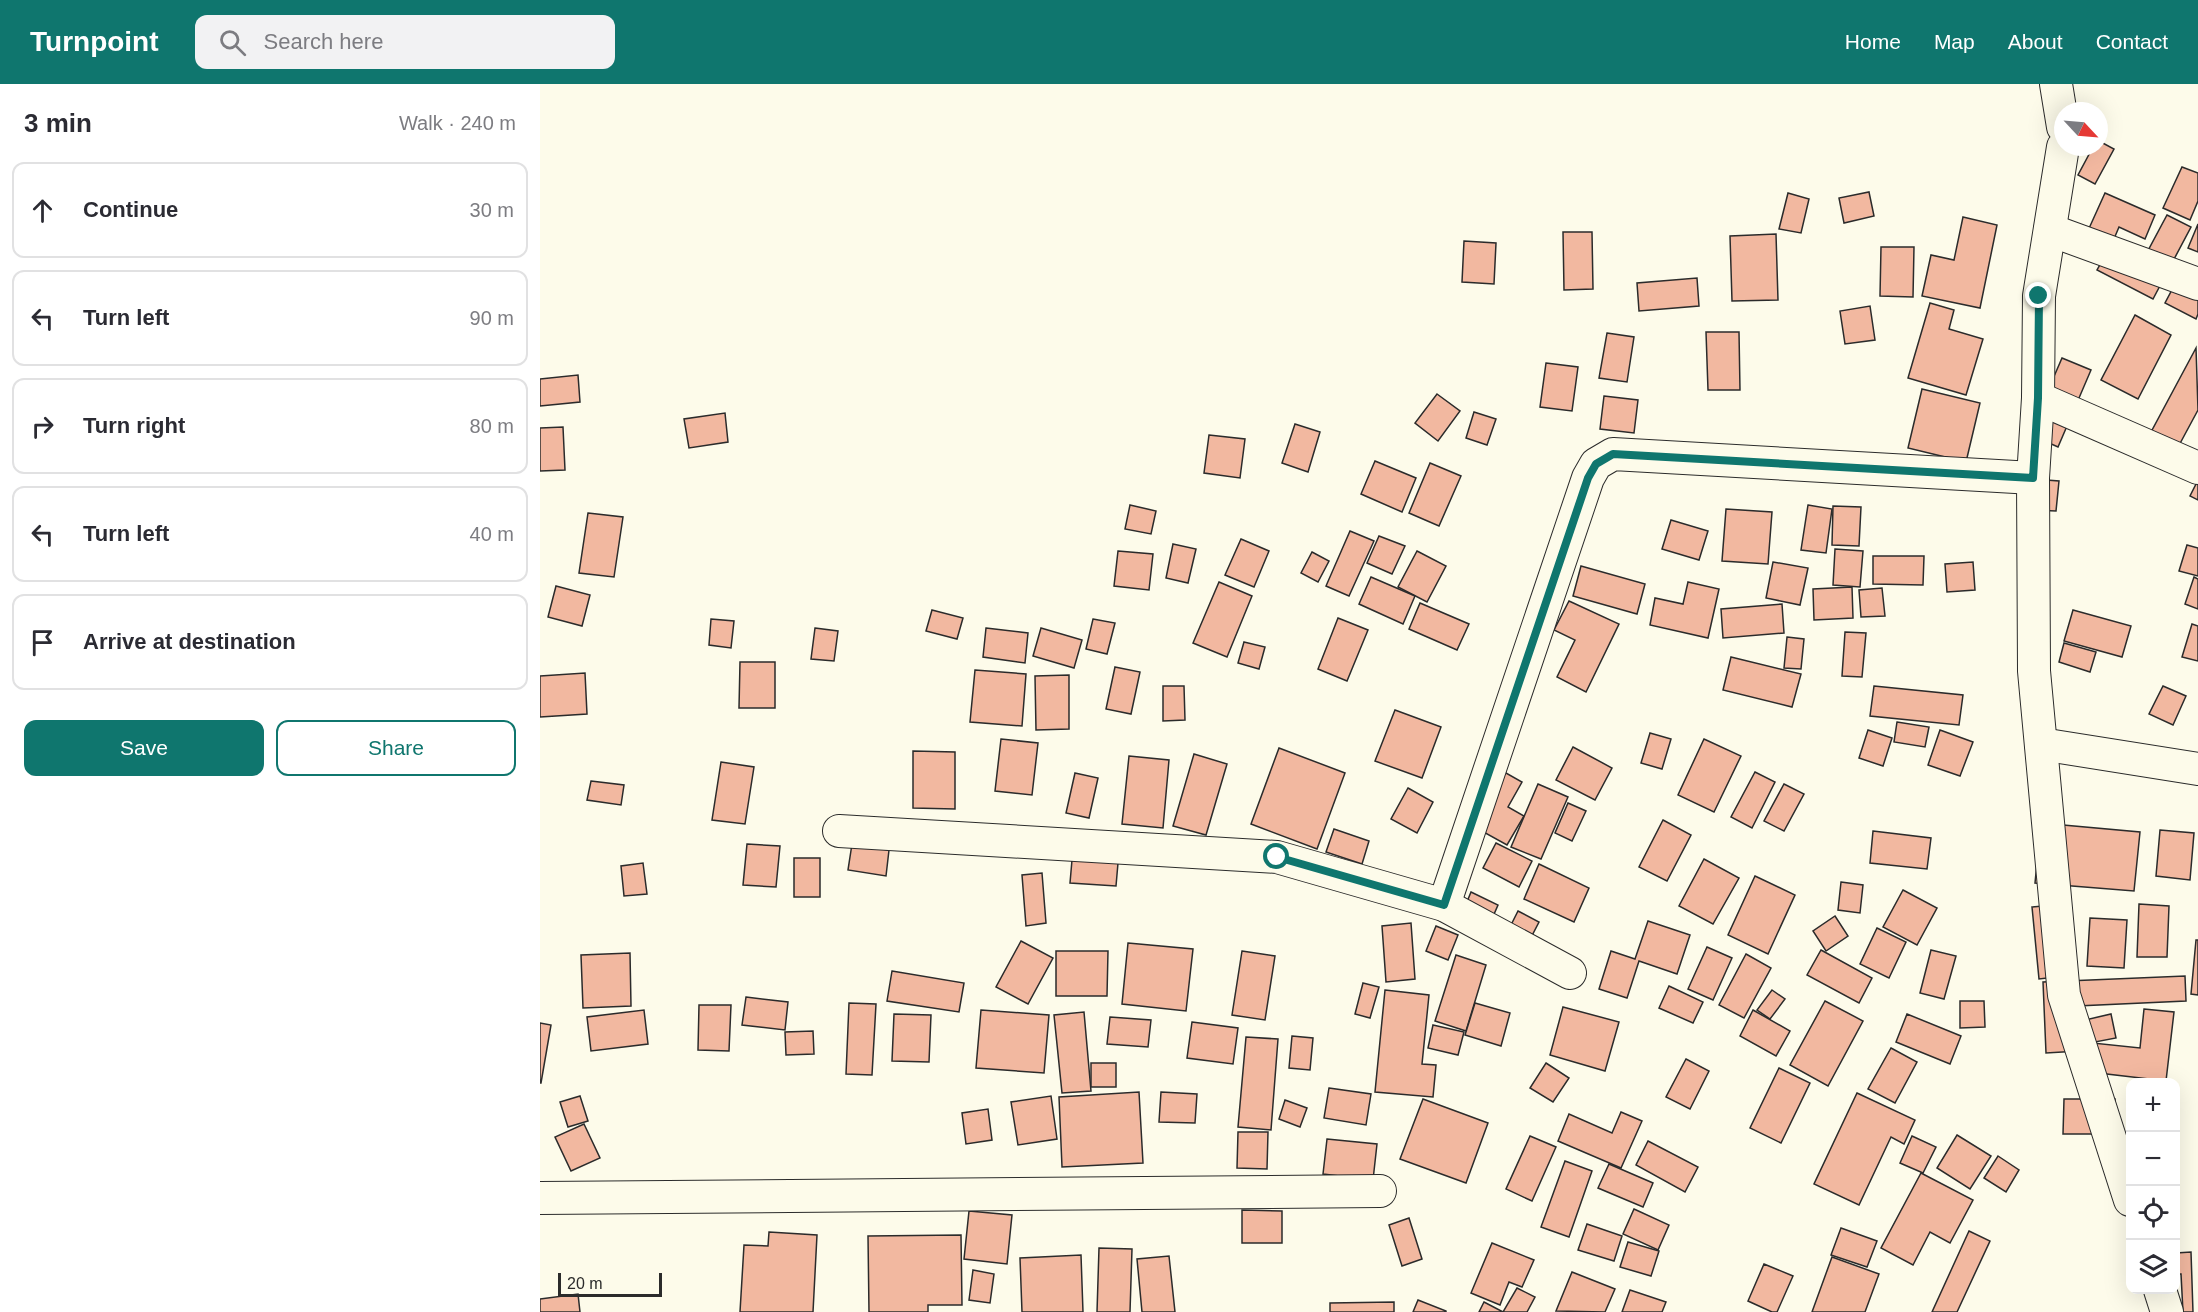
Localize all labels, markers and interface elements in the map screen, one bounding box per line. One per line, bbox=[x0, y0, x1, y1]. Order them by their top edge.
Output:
search box bbox=[195, 15, 615, 69]
text: Turnpoint bbox=[30, 26, 159, 57]
icon: search bbox=[216, 26, 249, 59]
text: Search here bbox=[264, 29, 383, 54]
text: Home bbox=[1845, 30, 1901, 53]
text: Map bbox=[1934, 30, 1975, 53]
text: About bbox=[2008, 30, 2063, 53]
text: Contact bbox=[2096, 30, 2168, 53]
north arrow bbox=[2054, 102, 2108, 156]
text: 3 min bbox=[24, 108, 92, 138]
text: Walk · 240 m bbox=[399, 112, 516, 134]
icon: ahead bbox=[26, 194, 59, 227]
text: Continue bbox=[83, 197, 178, 222]
text: 30 m bbox=[470, 199, 514, 221]
route end bbox=[2025, 282, 2051, 308]
icon: left bbox=[26, 302, 59, 335]
text: Turn left bbox=[83, 305, 169, 330]
text: 90 m bbox=[470, 307, 514, 329]
icon: right bbox=[26, 410, 59, 443]
text: Turn right bbox=[83, 413, 185, 438]
text: 80 m bbox=[470, 415, 514, 437]
icon: left bbox=[26, 518, 59, 551]
text: Turn left bbox=[83, 521, 169, 546]
text: 40 m bbox=[470, 523, 514, 545]
icon: arrive bbox=[26, 626, 59, 659]
text: Arrive at destination bbox=[83, 629, 296, 654]
button: Save bbox=[24, 720, 264, 776]
button: Share bbox=[276, 720, 516, 776]
route start bbox=[1263, 843, 1289, 869]
map controls bbox=[2126, 1078, 2180, 1294]
button: + bbox=[2126, 1078, 2180, 1132]
button: − bbox=[2126, 1132, 2180, 1186]
button: locate bbox=[2126, 1186, 2180, 1240]
button: layers bbox=[2126, 1240, 2180, 1294]
scale bar bbox=[558, 1270, 662, 1298]
text: 20 m bbox=[567, 1275, 603, 1292]

